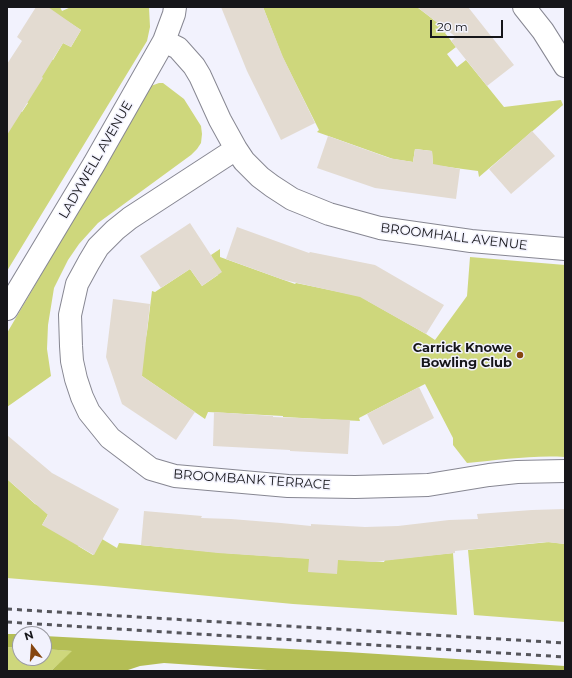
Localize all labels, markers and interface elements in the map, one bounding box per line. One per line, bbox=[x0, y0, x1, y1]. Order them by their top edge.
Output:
scale bar bbox=[432, 12, 505, 38]
text: 20 m bbox=[437, 19, 468, 34]
street label: LADYWELL AVENUE bbox=[56, 98, 136, 222]
street label: BROOMHALL AVENUE bbox=[380, 220, 528, 254]
place label: Carrick Knowe Bowling Club bbox=[413, 340, 512, 371]
marker: Carrick Knowe Bowling Club bbox=[515, 350, 525, 360]
street label: BROOMBANK TERRACE bbox=[173, 467, 331, 493]
north arrow bbox=[12, 626, 52, 666]
text: N bbox=[22, 627, 35, 643]

